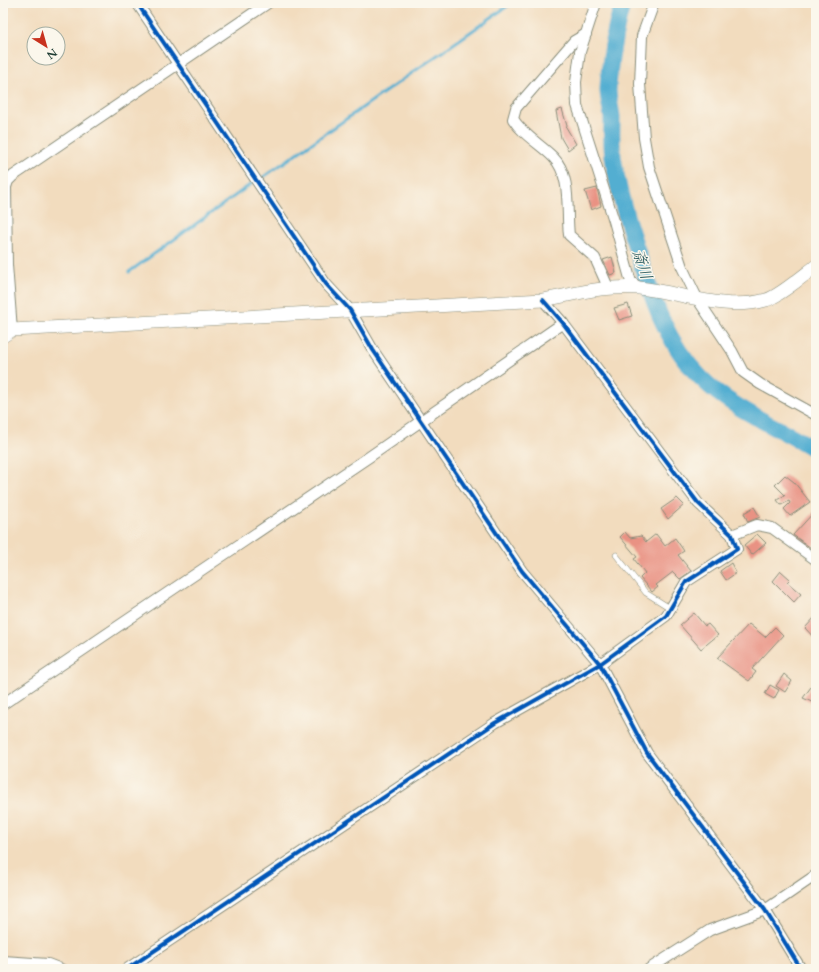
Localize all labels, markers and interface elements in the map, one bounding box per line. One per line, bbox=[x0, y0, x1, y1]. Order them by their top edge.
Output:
north arrow bbox=[26, 26, 66, 66]
text: N bbox=[43, 45, 60, 63]
water label: 斎川 bbox=[628, 247, 657, 283]

